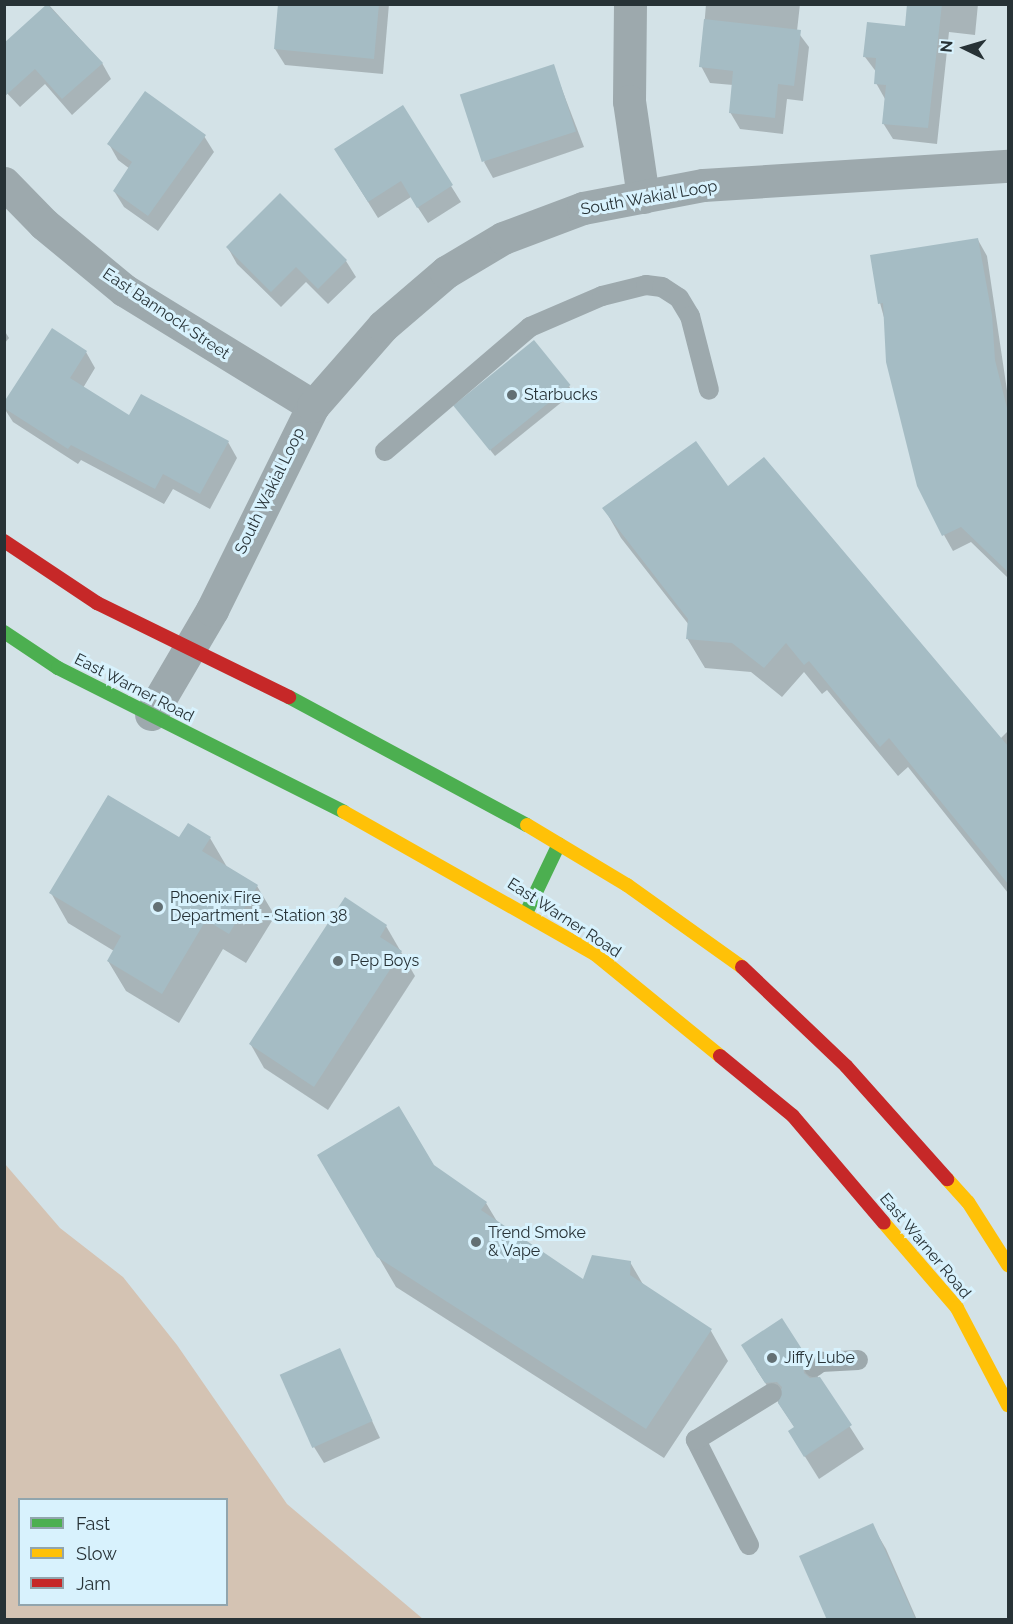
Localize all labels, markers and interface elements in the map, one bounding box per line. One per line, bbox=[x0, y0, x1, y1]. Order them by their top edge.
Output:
north arrow bbox=[935, 18, 995, 78]
text: N bbox=[937, 39, 957, 53]
street label: South Wakial Loop bbox=[579, 176, 719, 220]
street label: East Bannock Street bbox=[99, 264, 233, 364]
place label: Starbucks bbox=[524, 385, 598, 405]
marker: Starbucks bbox=[505, 388, 519, 402]
street label: South Wakial Loop bbox=[231, 424, 309, 558]
street label: East Warner Road bbox=[71, 649, 197, 727]
street label: East Warner Road bbox=[503, 874, 625, 962]
place label: Phoenix Fire Department - Station 38 bbox=[170, 888, 347, 926]
marker: Phoenix Fire Department - Station 38 bbox=[151, 900, 165, 914]
place label: Pep Boys bbox=[350, 951, 419, 971]
marker: Pep Boys bbox=[331, 954, 345, 968]
street label: East Warner Road bbox=[875, 1189, 975, 1303]
place label: Trend Smoke & Vape bbox=[488, 1223, 586, 1261]
marker: Trend Smoke & Vape bbox=[469, 1235, 483, 1249]
place label: Jiffy Lube bbox=[784, 1348, 855, 1368]
marker: Jiffy Lube bbox=[765, 1351, 779, 1365]
legend bbox=[18, 1498, 228, 1606]
text: Fast bbox=[76, 1513, 110, 1534]
text: Slow bbox=[76, 1543, 117, 1564]
text: Jam bbox=[76, 1573, 111, 1594]

